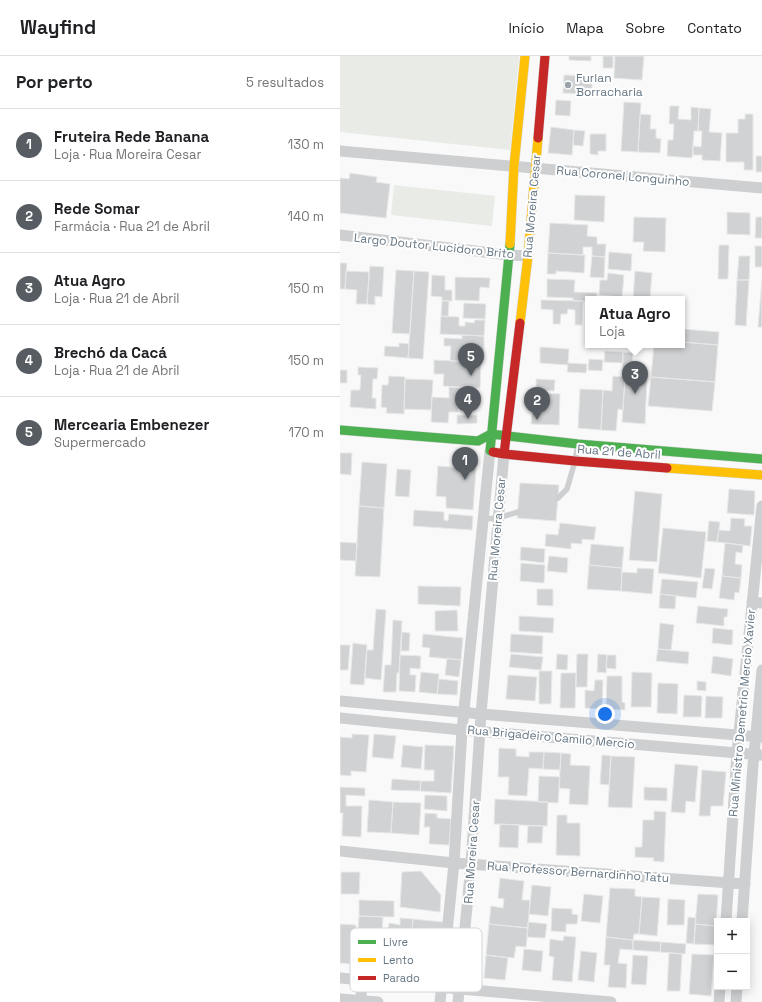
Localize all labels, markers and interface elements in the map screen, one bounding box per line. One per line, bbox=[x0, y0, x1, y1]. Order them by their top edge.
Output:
text: Wayfind bbox=[20, 15, 96, 40]
text: Início bbox=[508, 19, 544, 37]
text: Mapa bbox=[566, 19, 604, 37]
text: Sobre bbox=[626, 19, 665, 37]
text: Contato bbox=[687, 19, 742, 37]
place label: Furlan Borracharia bbox=[576, 70, 643, 100]
text: Por perto bbox=[16, 71, 93, 93]
text: 5 resultados bbox=[246, 74, 324, 91]
marker: Furlan Borracharia bbox=[563, 80, 573, 90]
text: Fruteira Rede Banana bbox=[54, 127, 209, 146]
text: 1 bbox=[26, 136, 32, 153]
text: 130 m bbox=[288, 136, 324, 153]
text: Loja · Rua Moreira Cesar bbox=[54, 146, 201, 163]
street label: Rua Moreira Cesar bbox=[520, 153, 545, 258]
street label: Rua Coronel Longuinho bbox=[556, 162, 690, 190]
text: Rede Somar bbox=[54, 199, 140, 218]
text: 2 bbox=[25, 208, 33, 225]
text: 140 m bbox=[288, 208, 324, 225]
text: Farmácia · Rua 21 de Abril bbox=[54, 218, 210, 235]
street label: Largo Doutor Lucidoro Brito bbox=[353, 230, 515, 262]
text: Atua Agro bbox=[54, 271, 125, 290]
text: 3 bbox=[25, 280, 33, 297]
text: 150 m bbox=[288, 280, 324, 297]
text: Loja · Rua 21 de Abril bbox=[54, 290, 180, 307]
popup bbox=[585, 296, 685, 348]
text: Atua Agro bbox=[599, 304, 671, 323]
text: Loja bbox=[599, 323, 625, 340]
text: Brechó da Cacá bbox=[54, 343, 167, 362]
pin: 5 bbox=[458, 343, 484, 376]
text: 4 bbox=[25, 352, 33, 369]
text: 150 m bbox=[288, 352, 324, 369]
pin: 3 bbox=[622, 361, 648, 394]
text: Loja · Rua 21 de Abril bbox=[54, 362, 180, 379]
pin: 4 bbox=[455, 386, 481, 419]
pin: 2 bbox=[524, 387, 550, 420]
text: Mercearia Embenezer bbox=[54, 415, 209, 434]
text: 5 bbox=[25, 424, 33, 441]
text: 170 m bbox=[288, 424, 324, 441]
text: Supermercado bbox=[54, 434, 146, 451]
street label: Rua 21 de Abril bbox=[577, 441, 661, 463]
pin: 1 bbox=[452, 447, 478, 480]
street label: Rua Moreira Cesar bbox=[485, 476, 510, 581]
street label: Rua Ministro Demetrio Mercio Xavier bbox=[725, 608, 759, 817]
your location bbox=[595, 704, 615, 724]
street label: Rua Brigadeiro Camilo Mercio bbox=[467, 722, 635, 752]
street label: Rua Moreira Cesar bbox=[460, 799, 484, 904]
street label: Rua Professor Bernardinho Tatu bbox=[486, 858, 670, 886]
map controls bbox=[714, 918, 750, 990]
button: + bbox=[714, 918, 750, 954]
legend bbox=[350, 928, 482, 992]
text: Livre bbox=[383, 935, 408, 949]
text: Lento bbox=[383, 953, 414, 967]
button: − bbox=[714, 954, 750, 990]
text: Parado bbox=[383, 971, 420, 985]

